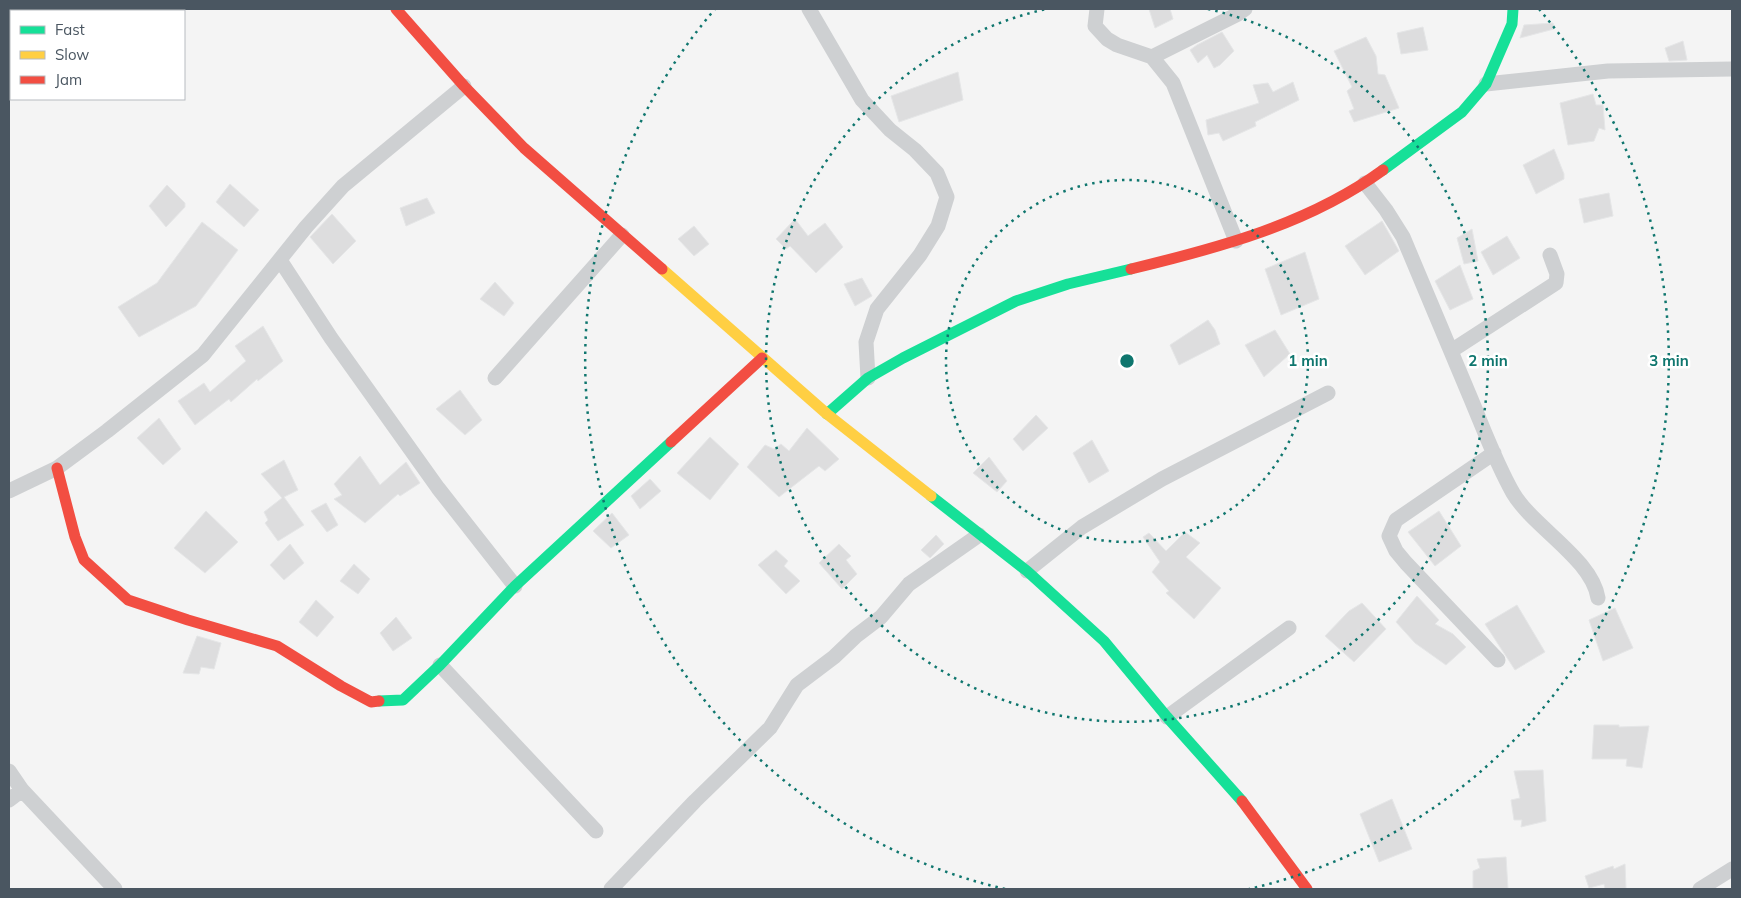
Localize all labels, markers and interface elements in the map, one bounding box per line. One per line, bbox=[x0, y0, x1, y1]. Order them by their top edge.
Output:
legend bbox=[10, 10, 185, 100]
text: Fast bbox=[55, 20, 85, 39]
text: Slow bbox=[55, 45, 89, 64]
text: Jam bbox=[55, 70, 82, 89]
text: 1 min bbox=[1288, 351, 1328, 370]
text: 2 min bbox=[1468, 351, 1508, 370]
text: 3 min bbox=[1649, 351, 1689, 370]
centre of rings bbox=[1118, 352, 1136, 370]

